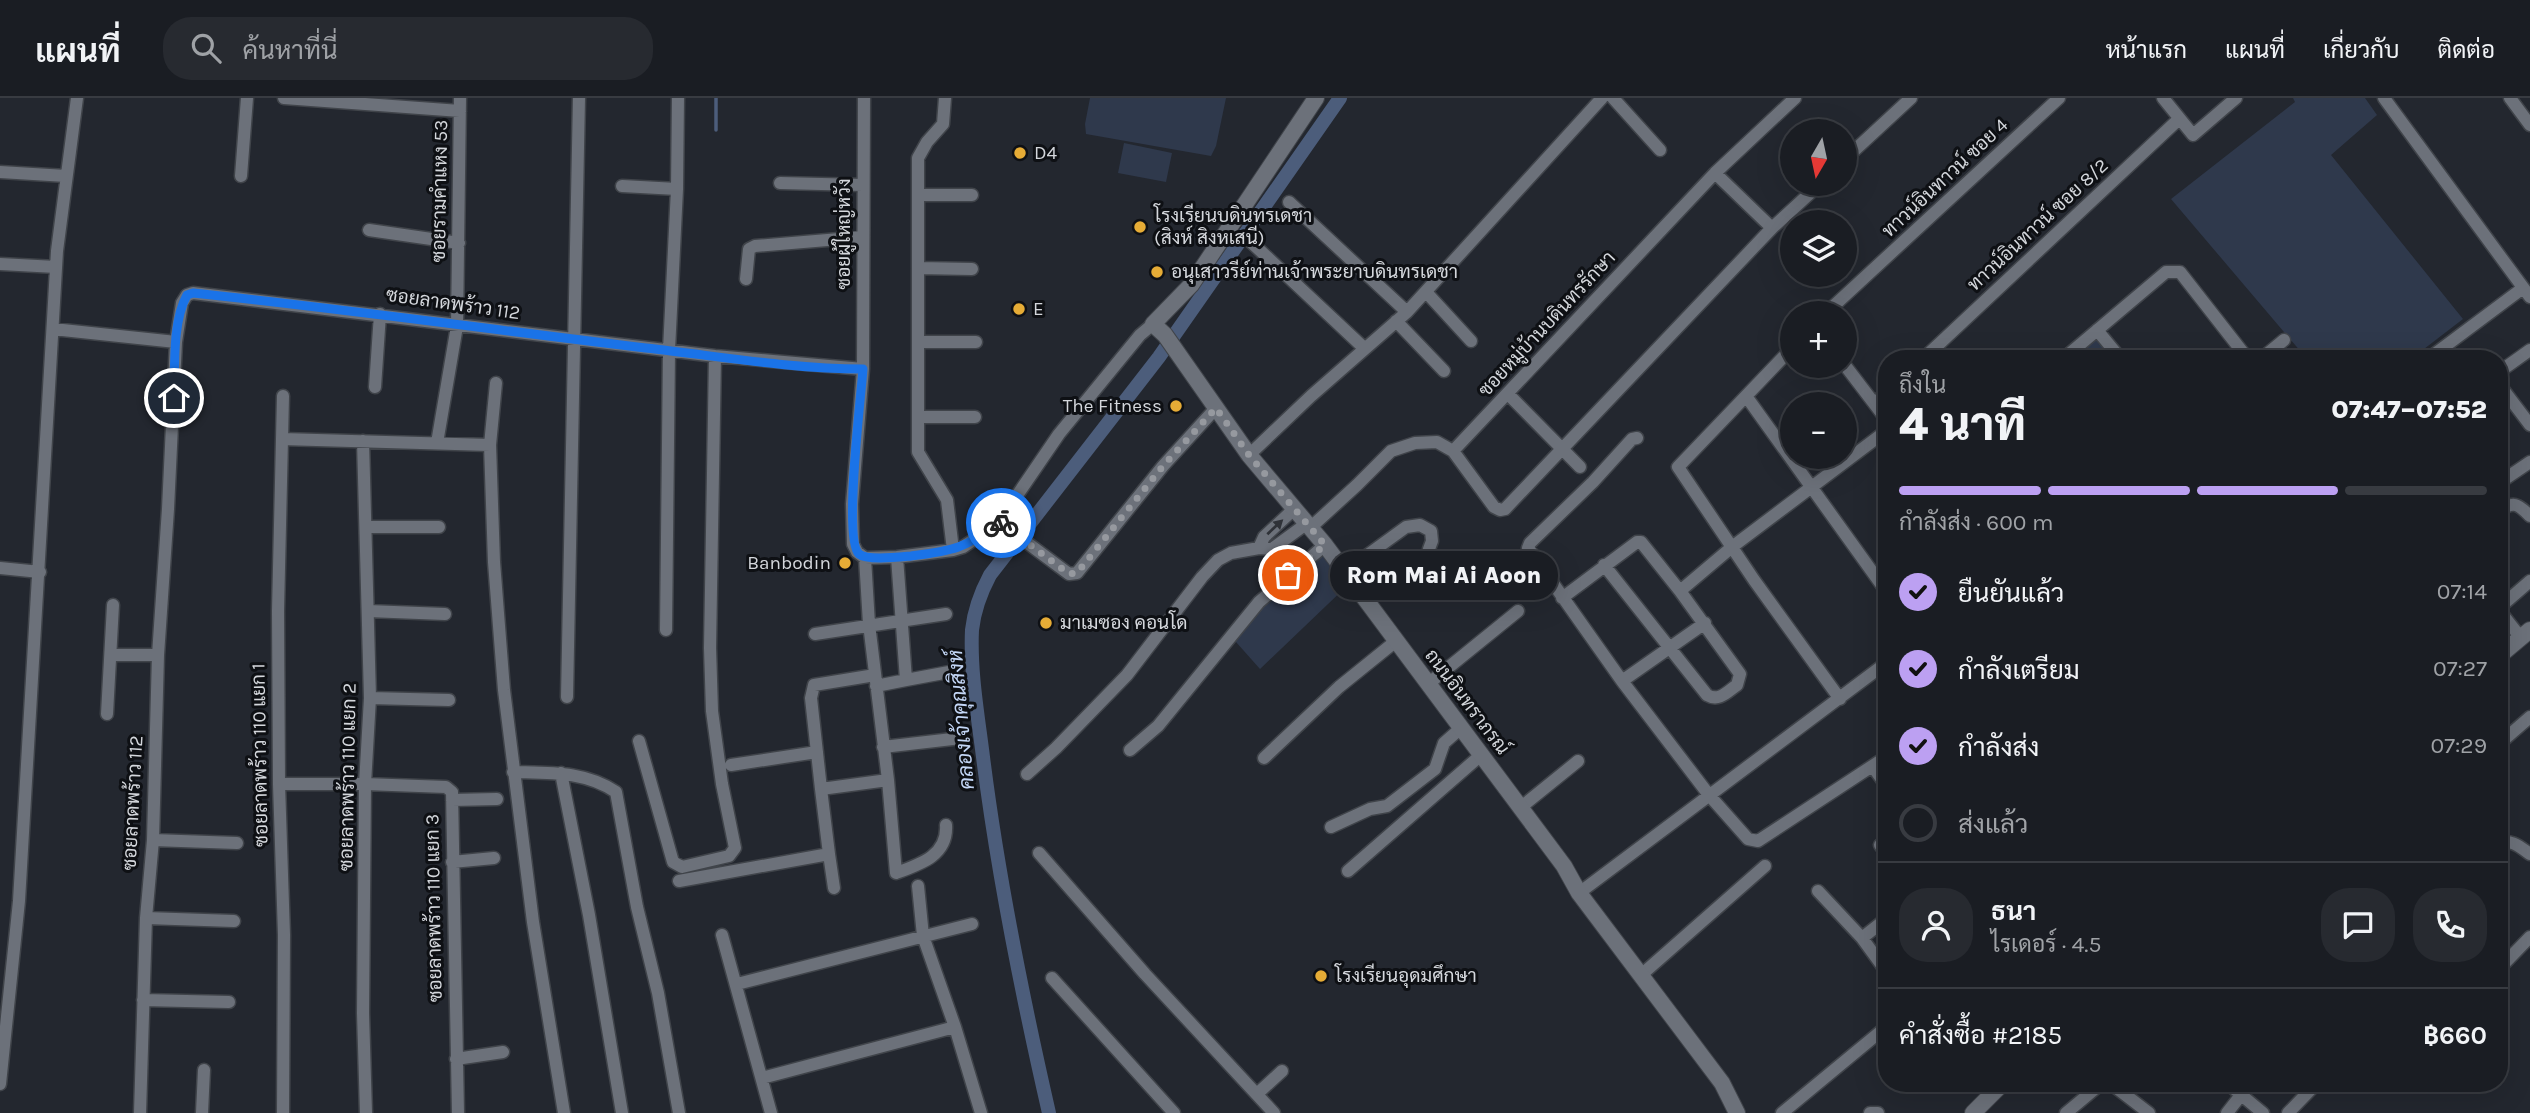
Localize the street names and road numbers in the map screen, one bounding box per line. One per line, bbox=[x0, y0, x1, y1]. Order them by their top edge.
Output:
street label: ทาวน์อินทาวน์ ซอย 4 bbox=[1876, 112, 2013, 242]
street label: ซอยรามคำแหง 53 bbox=[428, 119, 452, 263]
street label: ทาวน์อินทาวน์ ซอย 8/2 bbox=[1962, 153, 2113, 296]
street label: ซอยผู้ใหญ่หวัง bbox=[831, 178, 857, 290]
street label: ซอยหมู่บ้านบดินทรรักษา bbox=[1473, 246, 1621, 403]
street label: ซอยลาดพร้าว 112 bbox=[385, 283, 522, 324]
street label: ถนนอินทราภรณ์ bbox=[1420, 644, 1515, 759]
street label: ซอยลาดพร้าว 110 แยก 1 bbox=[246, 663, 273, 847]
street label: ซอยลาดพร้าว 110 แยก 2 bbox=[334, 683, 361, 871]
street label: ซอยลาดพร้าว 112 bbox=[117, 735, 148, 871]
street label: ซอยลาดพร้าว 110 แยก 3 bbox=[420, 814, 447, 1002]

